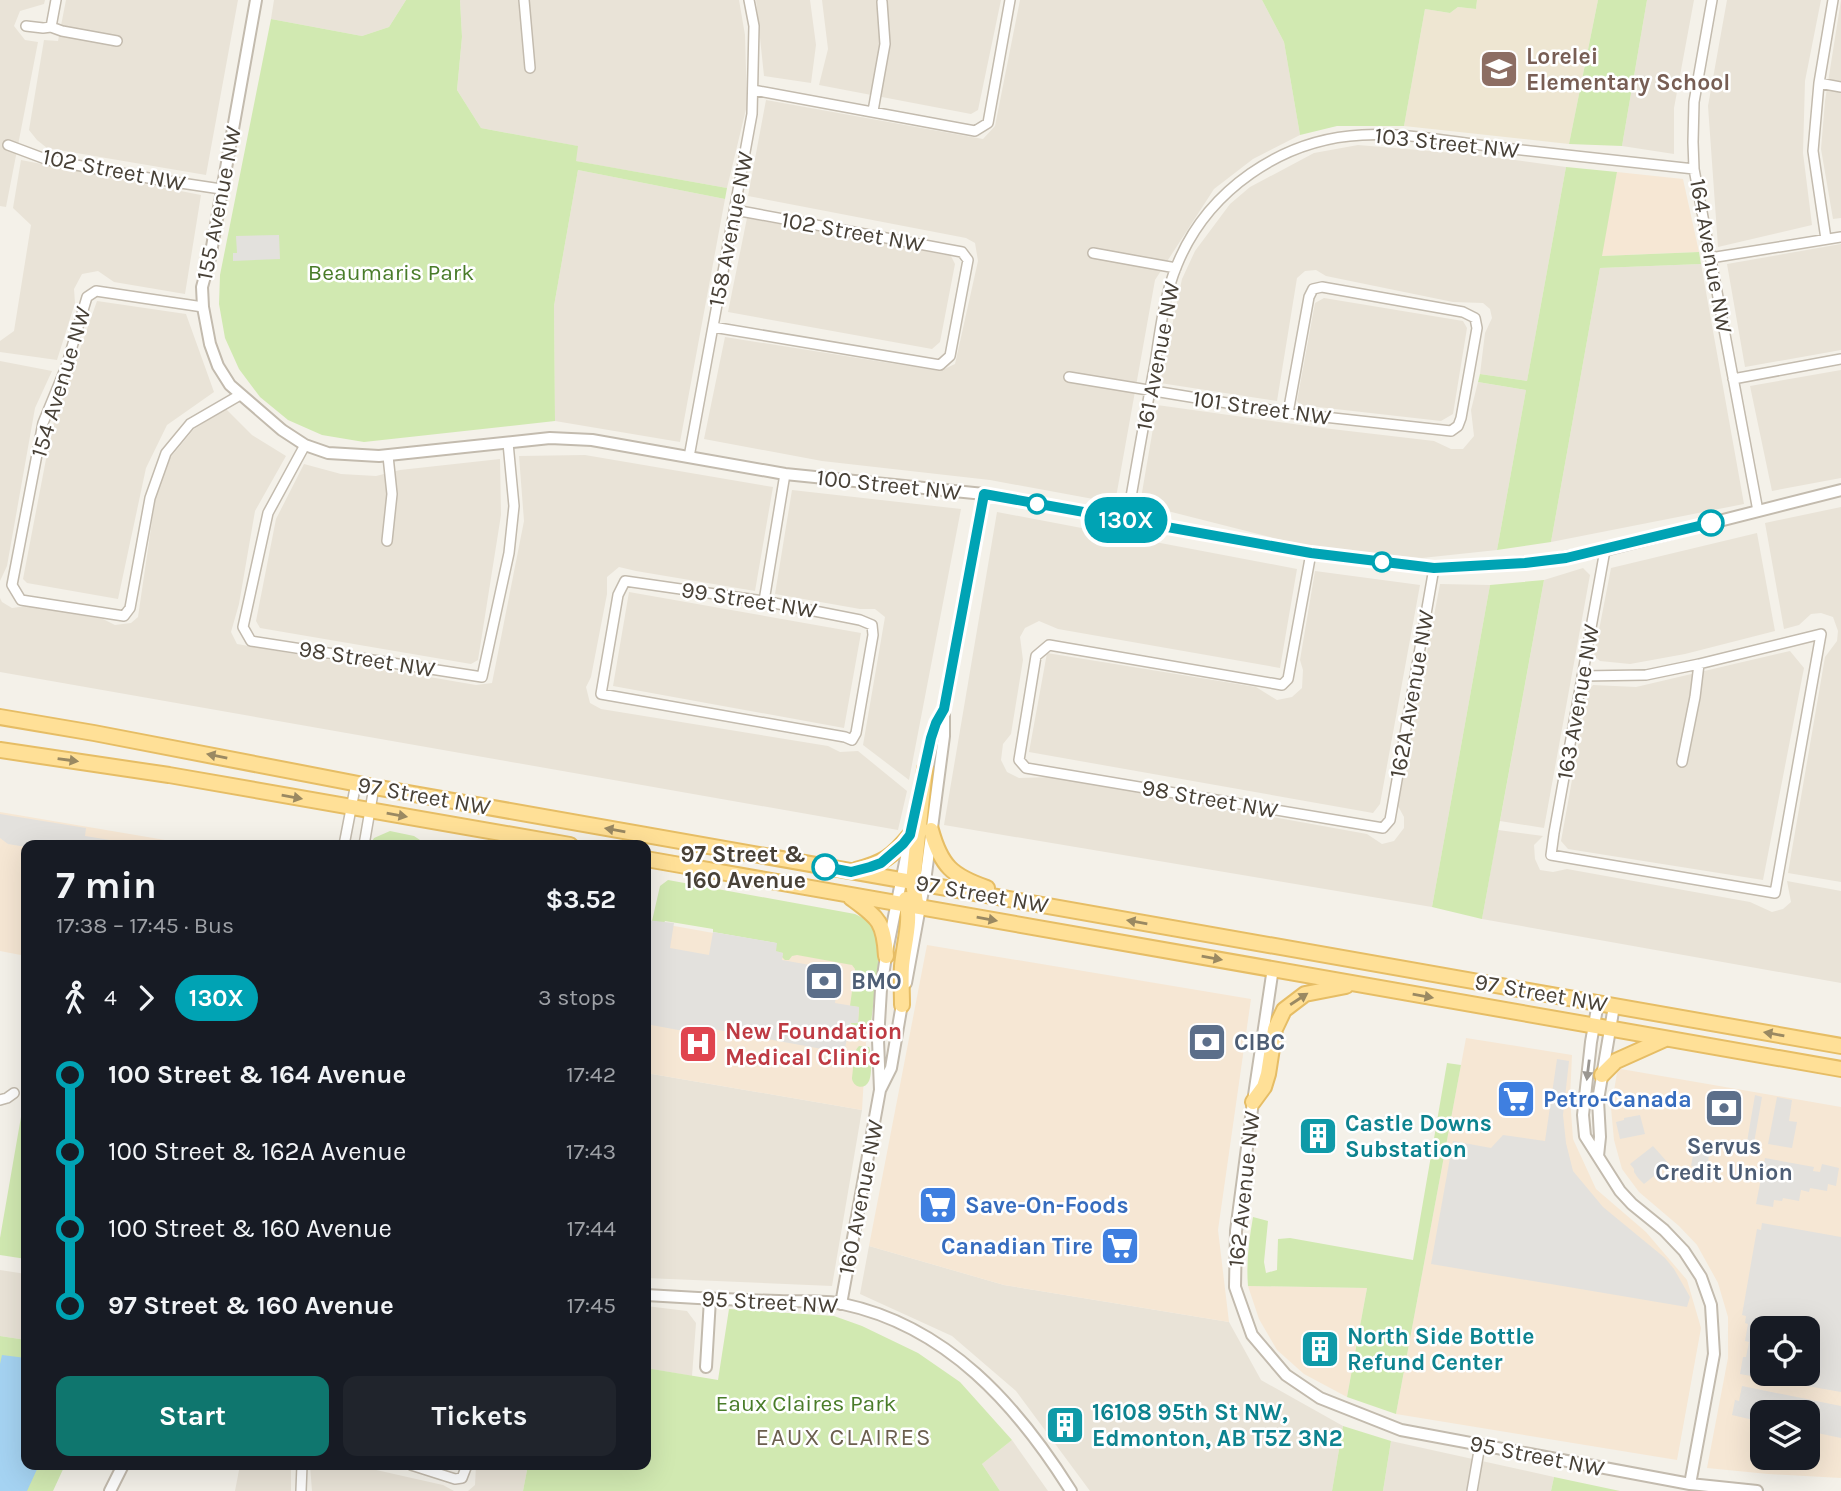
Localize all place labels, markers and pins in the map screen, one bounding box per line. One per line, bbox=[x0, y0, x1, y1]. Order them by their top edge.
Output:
place label: Lorelei Elementary School bbox=[1526, 43, 1730, 96]
school or university icon: Lorelei Elementary School bbox=[1478, 48, 1520, 90]
unlabelled marker bbox=[1027, 494, 1047, 514]
unlabelled marker bbox=[1698, 510, 1724, 536]
unlabelled marker bbox=[1372, 552, 1392, 572]
place label: 97 Street & 160 Avenue bbox=[680, 841, 806, 894]
marker: 97 Street & 160 Avenue bbox=[812, 854, 838, 880]
bank icon: BMO bbox=[803, 960, 845, 1002]
place label: BMO bbox=[851, 968, 902, 995]
place label: New Foundation Medical Clinic bbox=[725, 1018, 902, 1071]
bank icon: CIBC bbox=[1186, 1021, 1228, 1063]
hospital icon: New Foundation Medical Clinic bbox=[677, 1023, 719, 1065]
place label: CIBC bbox=[1234, 1029, 1285, 1056]
supermarket icon: Petro-Canada bbox=[1495, 1078, 1537, 1120]
place label: Petro-Canada bbox=[1543, 1086, 1692, 1113]
bank icon: Servus Credit Union bbox=[1703, 1087, 1745, 1129]
place label: Castle Downs Substation bbox=[1345, 1110, 1492, 1163]
building icon: Castle Downs Substation bbox=[1297, 1115, 1339, 1157]
place label: Servus Credit Union bbox=[1655, 1133, 1793, 1186]
supermarket icon: Save-On-Foods bbox=[917, 1184, 959, 1226]
place label: Save-On-Foods bbox=[965, 1192, 1129, 1219]
supermarket icon: Canadian Tire bbox=[1099, 1225, 1141, 1267]
place label: Canadian Tire bbox=[941, 1233, 1093, 1260]
place label: North Side Bottle Refund Center bbox=[1347, 1323, 1534, 1376]
building icon: North Side Bottle Refund Center bbox=[1299, 1328, 1341, 1370]
place label: 16108 95th St NW, Edmonton, AB T5Z 3N2 bbox=[1092, 1399, 1343, 1452]
building icon: 16108 95th St NW, Edmonton, AB T5Z 3N2 bbox=[1044, 1404, 1086, 1446]

